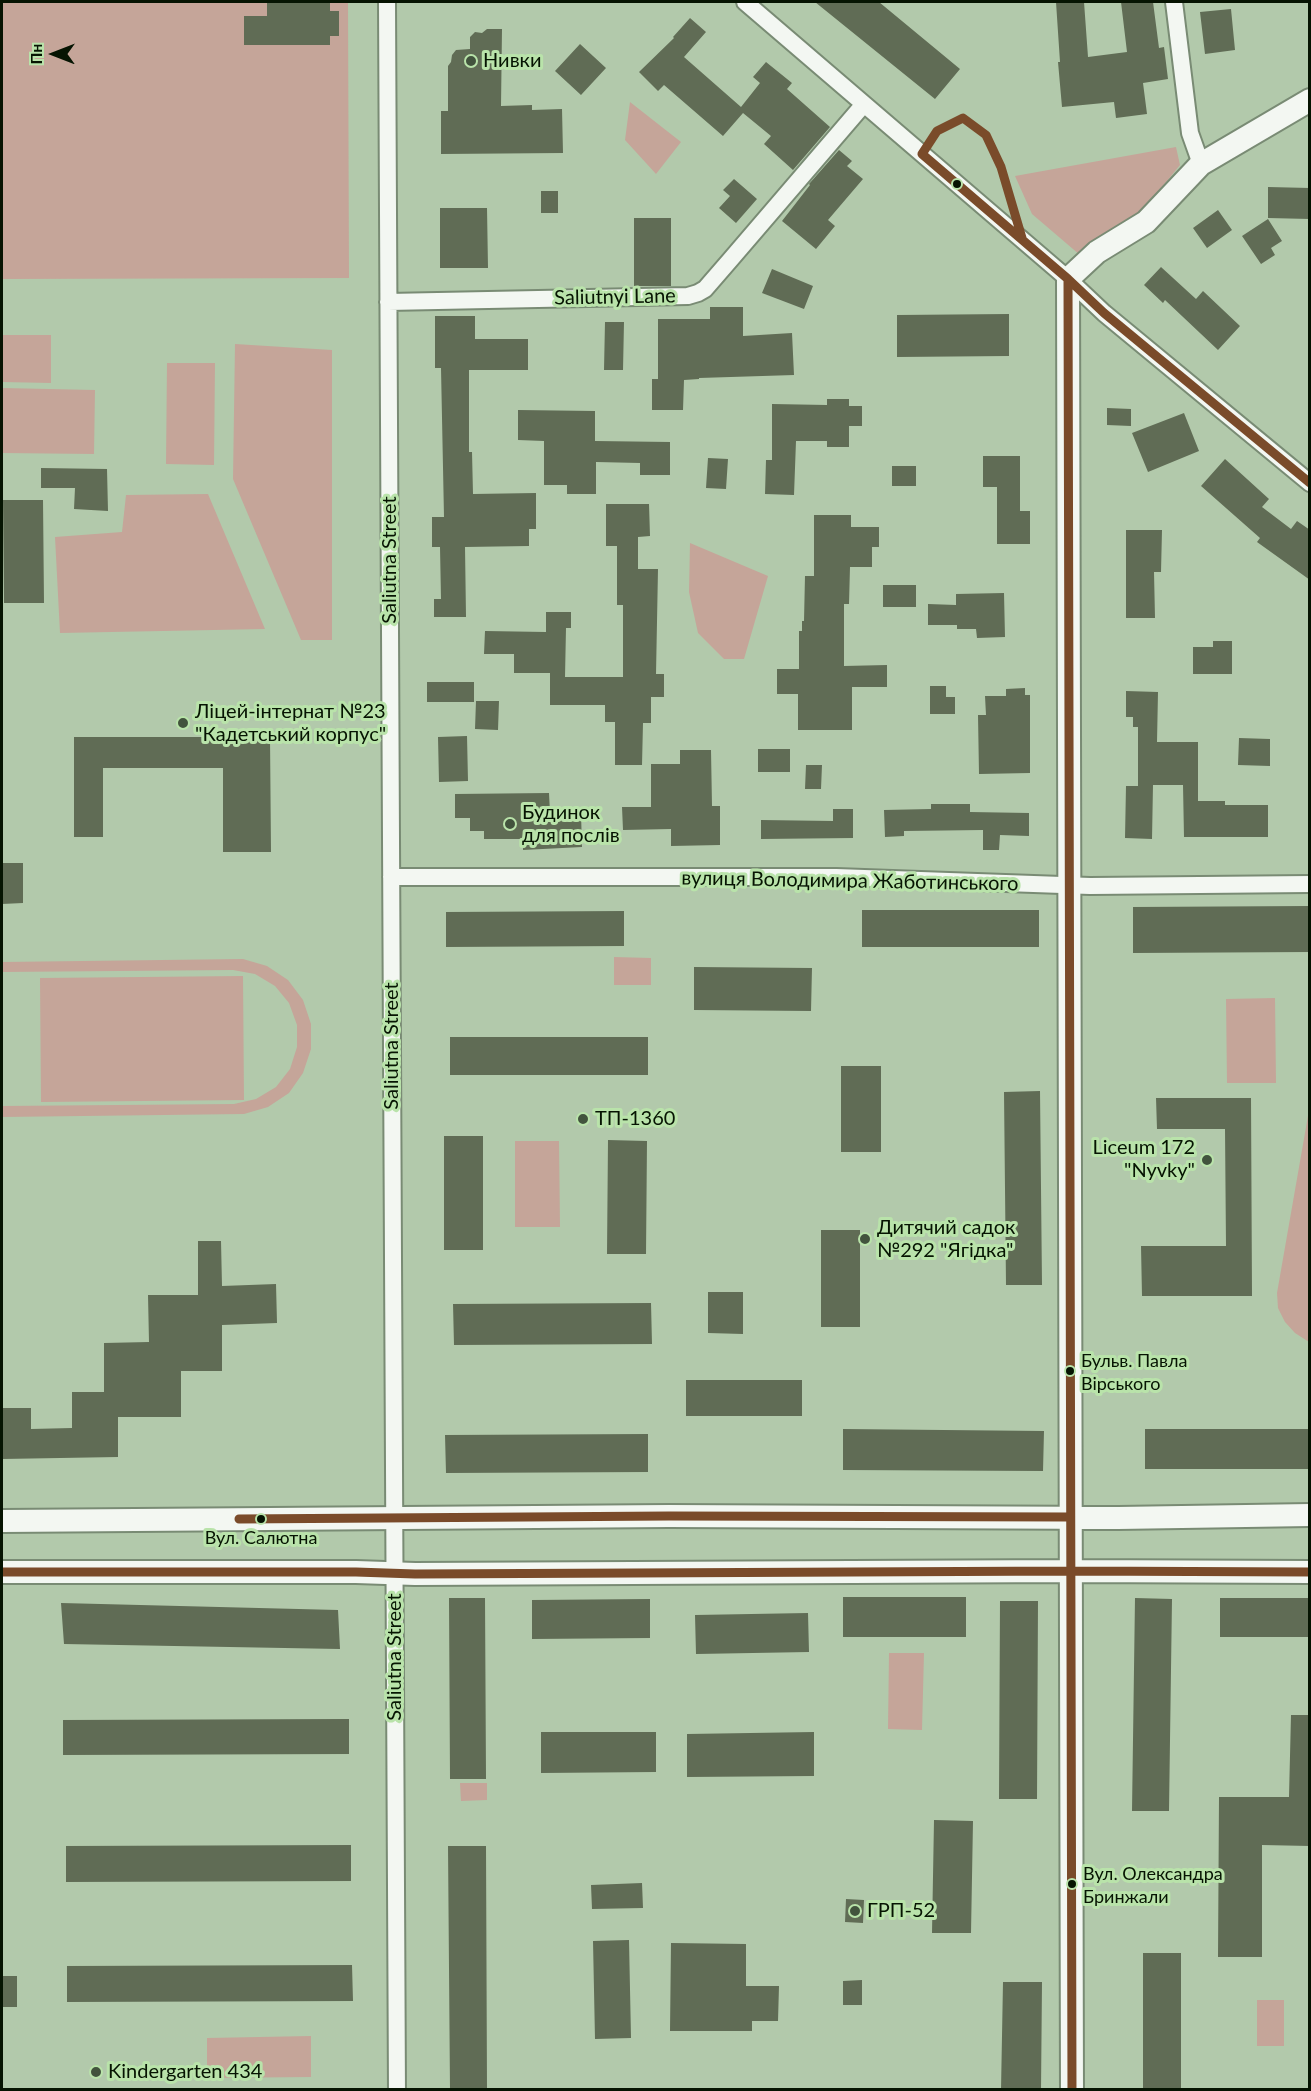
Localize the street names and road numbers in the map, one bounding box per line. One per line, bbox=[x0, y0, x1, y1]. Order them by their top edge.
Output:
street label: Saliutnyi Lane bbox=[554, 284, 676, 310]
street label: Saliutna Street bbox=[378, 496, 402, 624]
street label: вулиця Володимира Жаботинського bbox=[681, 866, 1019, 896]
street label: Saliutna Street bbox=[380, 982, 404, 1110]
street label: Saliutna Street bbox=[383, 1593, 407, 1721]

